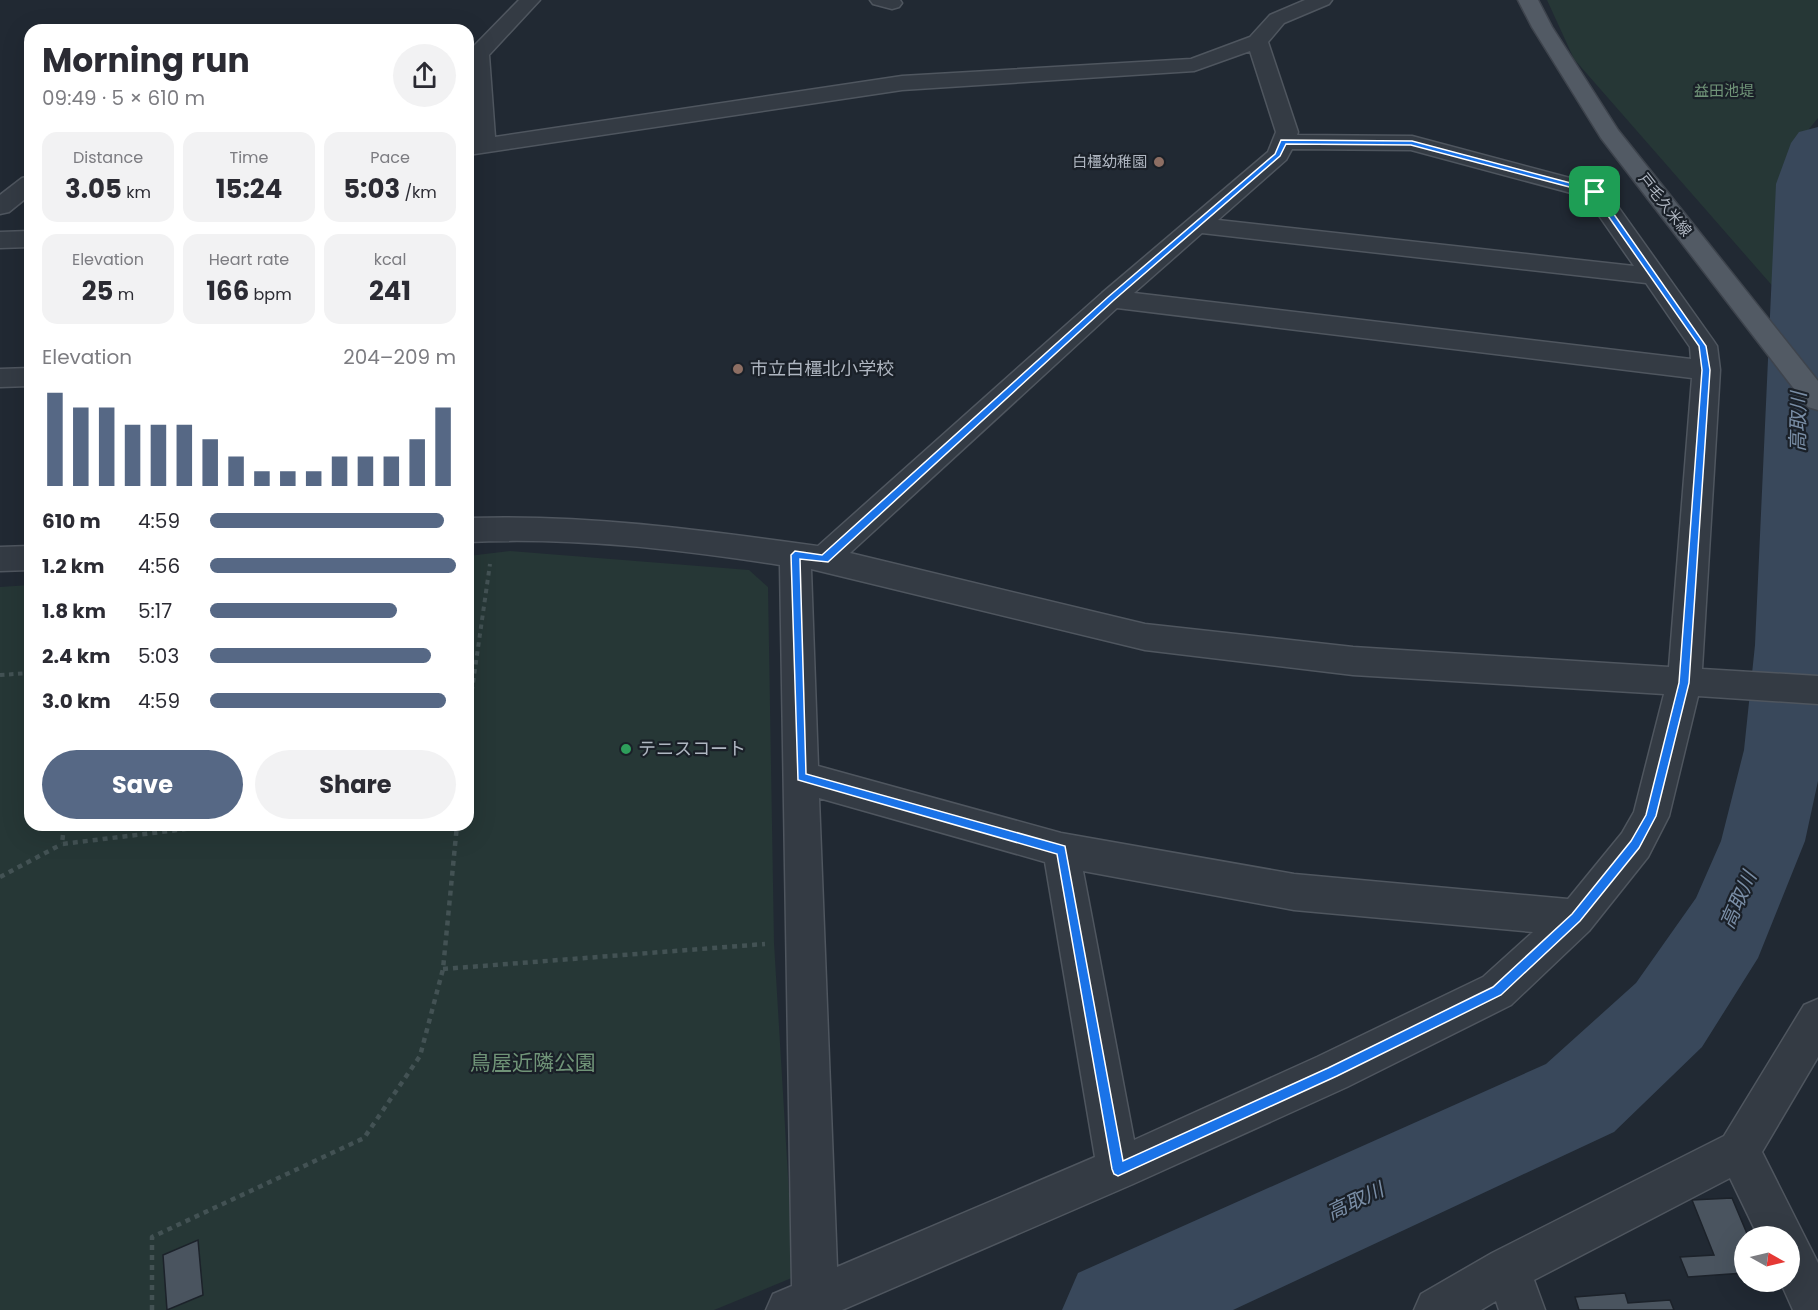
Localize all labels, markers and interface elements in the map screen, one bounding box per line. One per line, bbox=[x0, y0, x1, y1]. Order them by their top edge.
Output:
text: Morning run bbox=[42, 37, 250, 84]
button: share bbox=[393, 44, 456, 107]
park label: 益田池堤 bbox=[1694, 80, 1754, 101]
text: 09:49 · 5 × 610 m bbox=[42, 84, 205, 112]
text: Distance bbox=[73, 146, 143, 169]
text: Time bbox=[230, 146, 269, 169]
text: Pace bbox=[370, 146, 410, 169]
place label: 白橿幼稚園 bbox=[1072, 151, 1147, 172]
marker: 白橿幼稚園 bbox=[1152, 155, 1166, 169]
pin bbox=[1569, 166, 1620, 217]
street label: 戸毛久米線 bbox=[1634, 169, 1697, 241]
text: 3.05 bbox=[65, 171, 122, 207]
text: 15:24 bbox=[216, 171, 282, 207]
text: 5:03 bbox=[343, 171, 400, 207]
icon: arrive bbox=[1578, 175, 1611, 208]
text: km bbox=[122, 181, 151, 204]
text: /km bbox=[400, 181, 437, 204]
text: Elevation bbox=[72, 248, 144, 271]
text: Heart rate bbox=[209, 248, 289, 271]
text: kcal bbox=[374, 248, 406, 271]
text: 25 bbox=[82, 273, 113, 309]
text: 166 bbox=[206, 273, 249, 309]
text: 241 bbox=[369, 273, 411, 309]
text: m bbox=[113, 283, 134, 306]
text: bpm bbox=[249, 283, 292, 306]
text: Elevation bbox=[42, 343, 132, 371]
text: 204–209 m bbox=[343, 343, 456, 371]
place label: 市立白橿北小学校 bbox=[750, 356, 894, 381]
marker: 市立白橿北小学校 bbox=[731, 362, 745, 376]
water label: 高取川 bbox=[1783, 390, 1813, 452]
text: 610 m bbox=[42, 507, 101, 535]
text: 4:59 bbox=[138, 507, 180, 535]
text: 1.2 km bbox=[42, 552, 104, 580]
text: 4:56 bbox=[138, 552, 180, 580]
text: 1.8 km bbox=[42, 597, 106, 625]
text: 5:17 bbox=[138, 597, 172, 625]
text: 2.4 km bbox=[42, 642, 110, 670]
text: 5:03 bbox=[138, 642, 179, 670]
text: 3.0 km bbox=[42, 687, 111, 715]
text: 4:59 bbox=[138, 687, 180, 715]
place label: テニスコート bbox=[638, 736, 746, 761]
marker: テニスコート bbox=[619, 742, 633, 756]
button: Save bbox=[42, 750, 243, 819]
button: Share bbox=[255, 750, 456, 819]
water label: 高取川 bbox=[1713, 865, 1764, 933]
park label: 鳥屋近隣公園 bbox=[470, 1048, 596, 1077]
water label: 高取川 bbox=[1322, 1175, 1390, 1226]
north arrow bbox=[1734, 1226, 1800, 1292]
map controls bbox=[1734, 1226, 1800, 1292]

